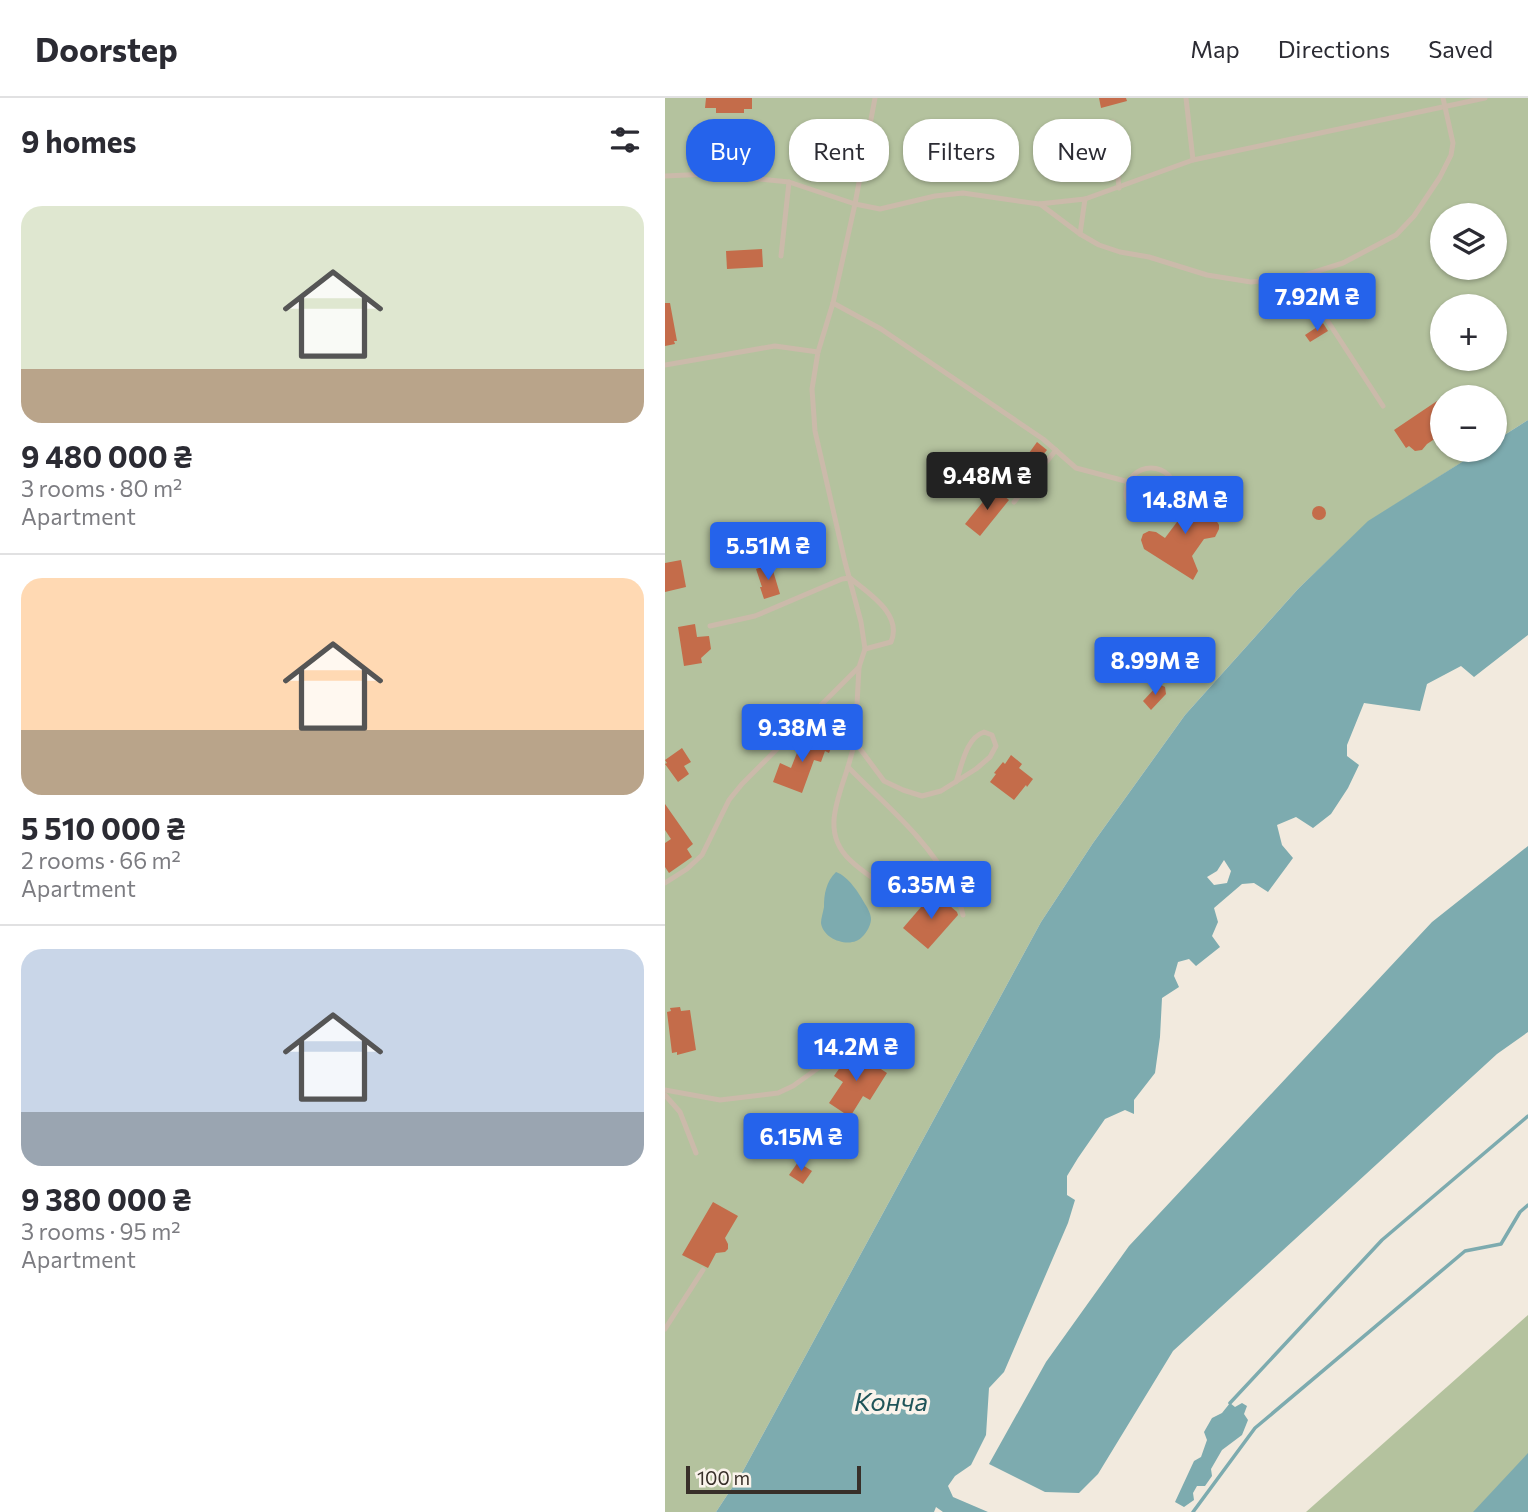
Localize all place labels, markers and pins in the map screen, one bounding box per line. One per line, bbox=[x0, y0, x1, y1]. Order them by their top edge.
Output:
pin: 7.92M ₴ bbox=[1252, 274, 1382, 333]
pin: 9.48M ₴ bbox=[922, 452, 1052, 512]
pin: 14.8M ₴ bbox=[1120, 476, 1250, 536]
pin: 5.51M ₴ bbox=[703, 522, 833, 582]
pin: 8.99M ₴ bbox=[1090, 638, 1220, 697]
pin: 9.38M ₴ bbox=[737, 704, 867, 764]
pin: 6.35M ₴ bbox=[866, 862, 996, 921]
pin: 14.2M ₴ bbox=[791, 1024, 921, 1083]
pin: 6.15M ₴ bbox=[736, 1114, 866, 1173]

